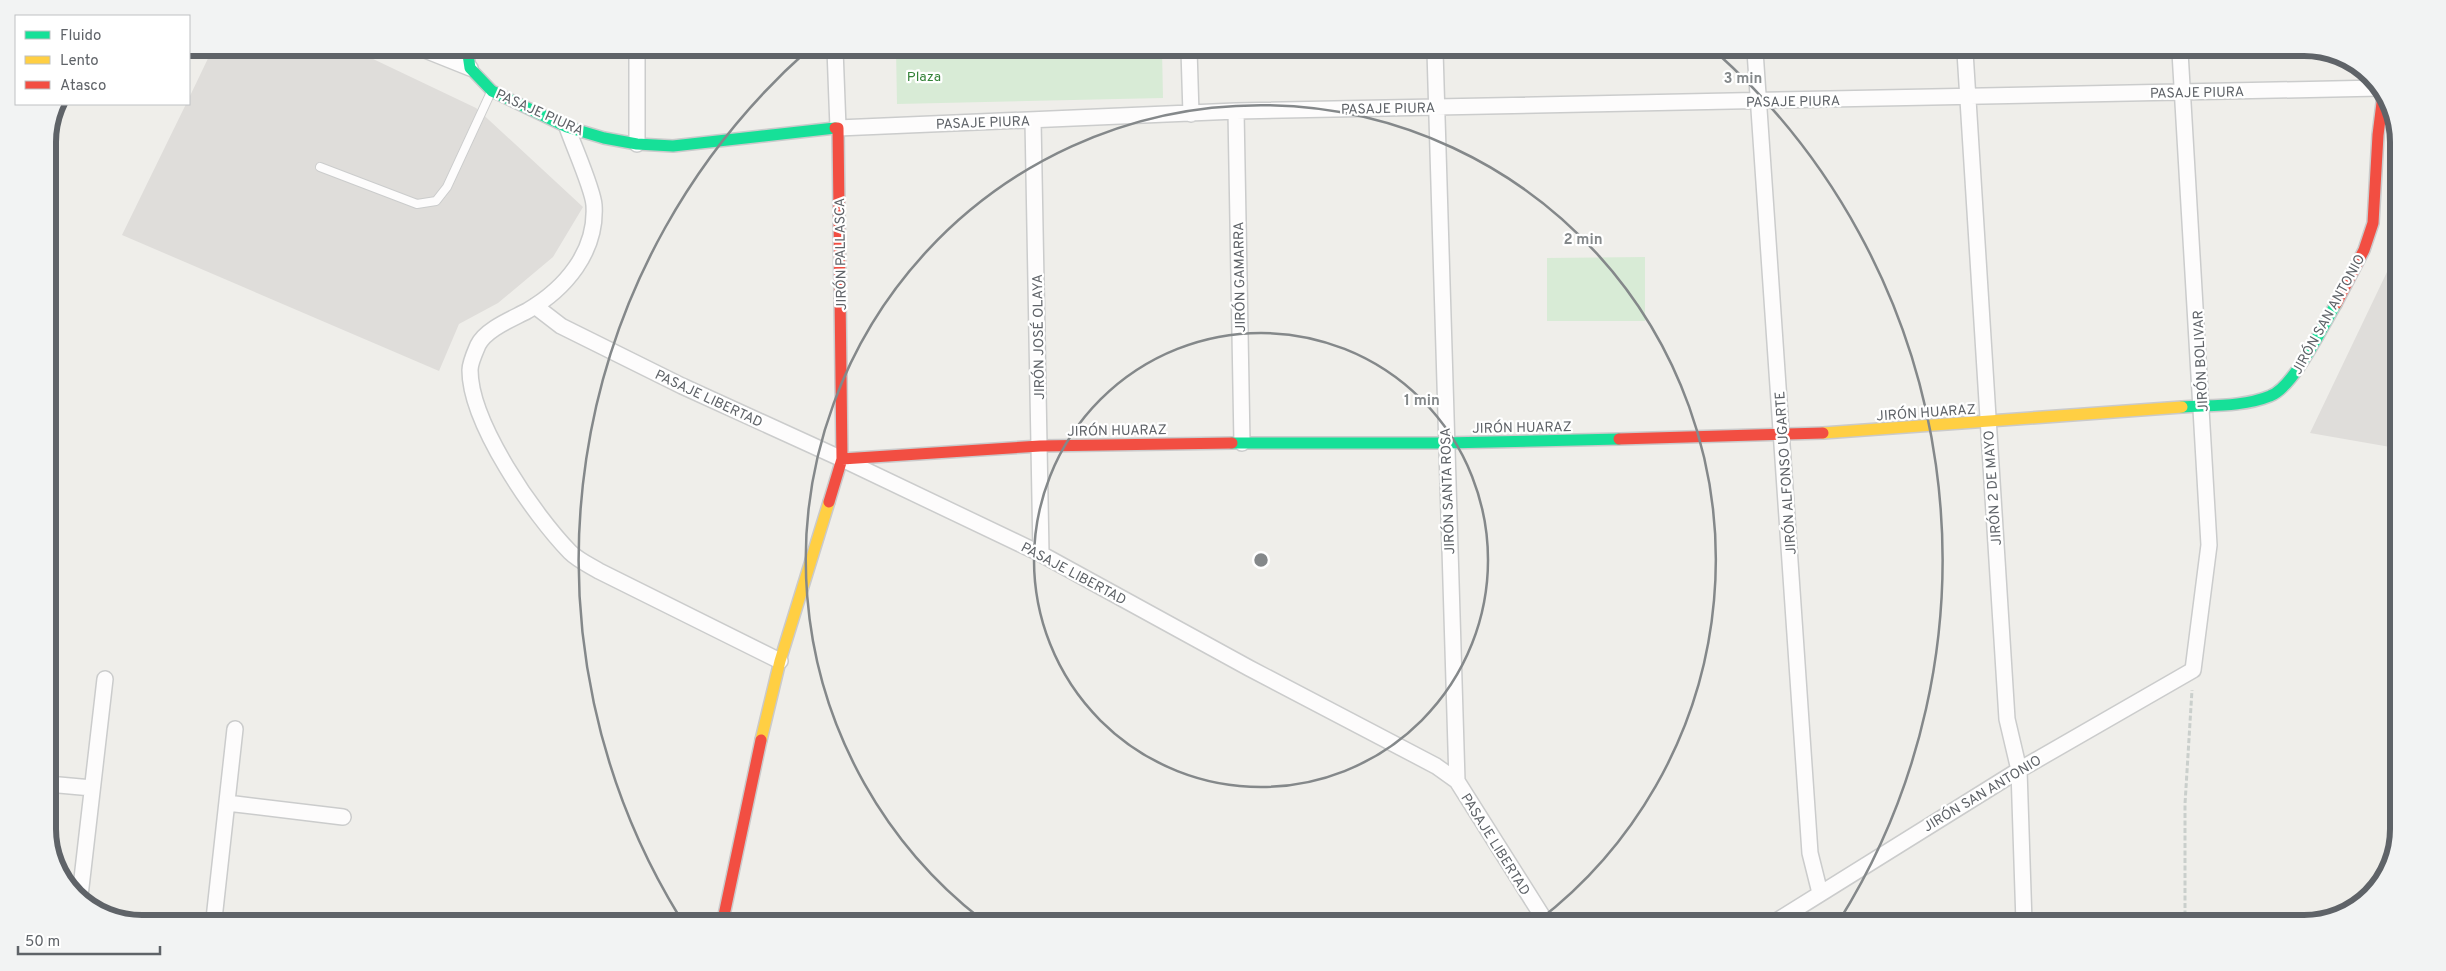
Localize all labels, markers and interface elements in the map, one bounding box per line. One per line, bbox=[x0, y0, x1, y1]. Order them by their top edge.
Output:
legend bbox=[15, 15, 190, 105]
text: Fluido bbox=[60, 27, 101, 46]
text: Lento bbox=[60, 52, 99, 71]
park label: Plaza bbox=[907, 69, 941, 86]
text: 3 min bbox=[1723, 70, 1763, 89]
text: Atasco bbox=[60, 77, 106, 96]
street label: PASAJE PIURA bbox=[2150, 84, 2244, 103]
street label: PASAJE PIURA bbox=[493, 86, 586, 140]
street label: PASAJE PIURA bbox=[1746, 93, 1840, 112]
street label: PASAJE PIURA bbox=[1341, 100, 1435, 119]
street label: PASAJE PIURA bbox=[936, 113, 1031, 134]
street label: JIRÓN PALLASCA bbox=[831, 198, 851, 310]
street label: JIRÓN GAMARRA bbox=[1230, 222, 1250, 332]
text: 2 min bbox=[1563, 231, 1603, 250]
street label: JIRÓN SAN ANTONIO bbox=[2288, 251, 2369, 378]
street label: JIRÓN JOSÉ OLAYA bbox=[1029, 274, 1049, 400]
street label: JIRÓN BOLIVAR bbox=[2189, 310, 2213, 412]
street label: PASAJE LIBERTAD bbox=[652, 367, 765, 432]
street label: JIRÓN ALFONSO UGARTE bbox=[1771, 390, 1801, 555]
text: 1 min bbox=[1404, 392, 1440, 411]
street label: JIRÓN HUARAZ bbox=[1876, 401, 1976, 425]
street label: JIRÓN HUARAZ bbox=[1472, 418, 1572, 438]
street label: JIRÓN HUARAZ bbox=[1067, 421, 1167, 441]
street label: JIRÓN SANTA ROSA bbox=[1437, 427, 1459, 555]
street label: JIRÓN 2 DE MAYO bbox=[1980, 430, 2006, 546]
street label: PASAJE LIBERTAD bbox=[1018, 539, 1129, 609]
centre of rings bbox=[1252, 551, 1270, 569]
street label: JIRÓN SAN ANTONIO bbox=[1920, 751, 2045, 836]
street label: PASAJE LIBERTAD bbox=[1457, 791, 1533, 899]
scale bar bbox=[18, 924, 160, 956]
text: 50 m bbox=[25, 933, 60, 952]

